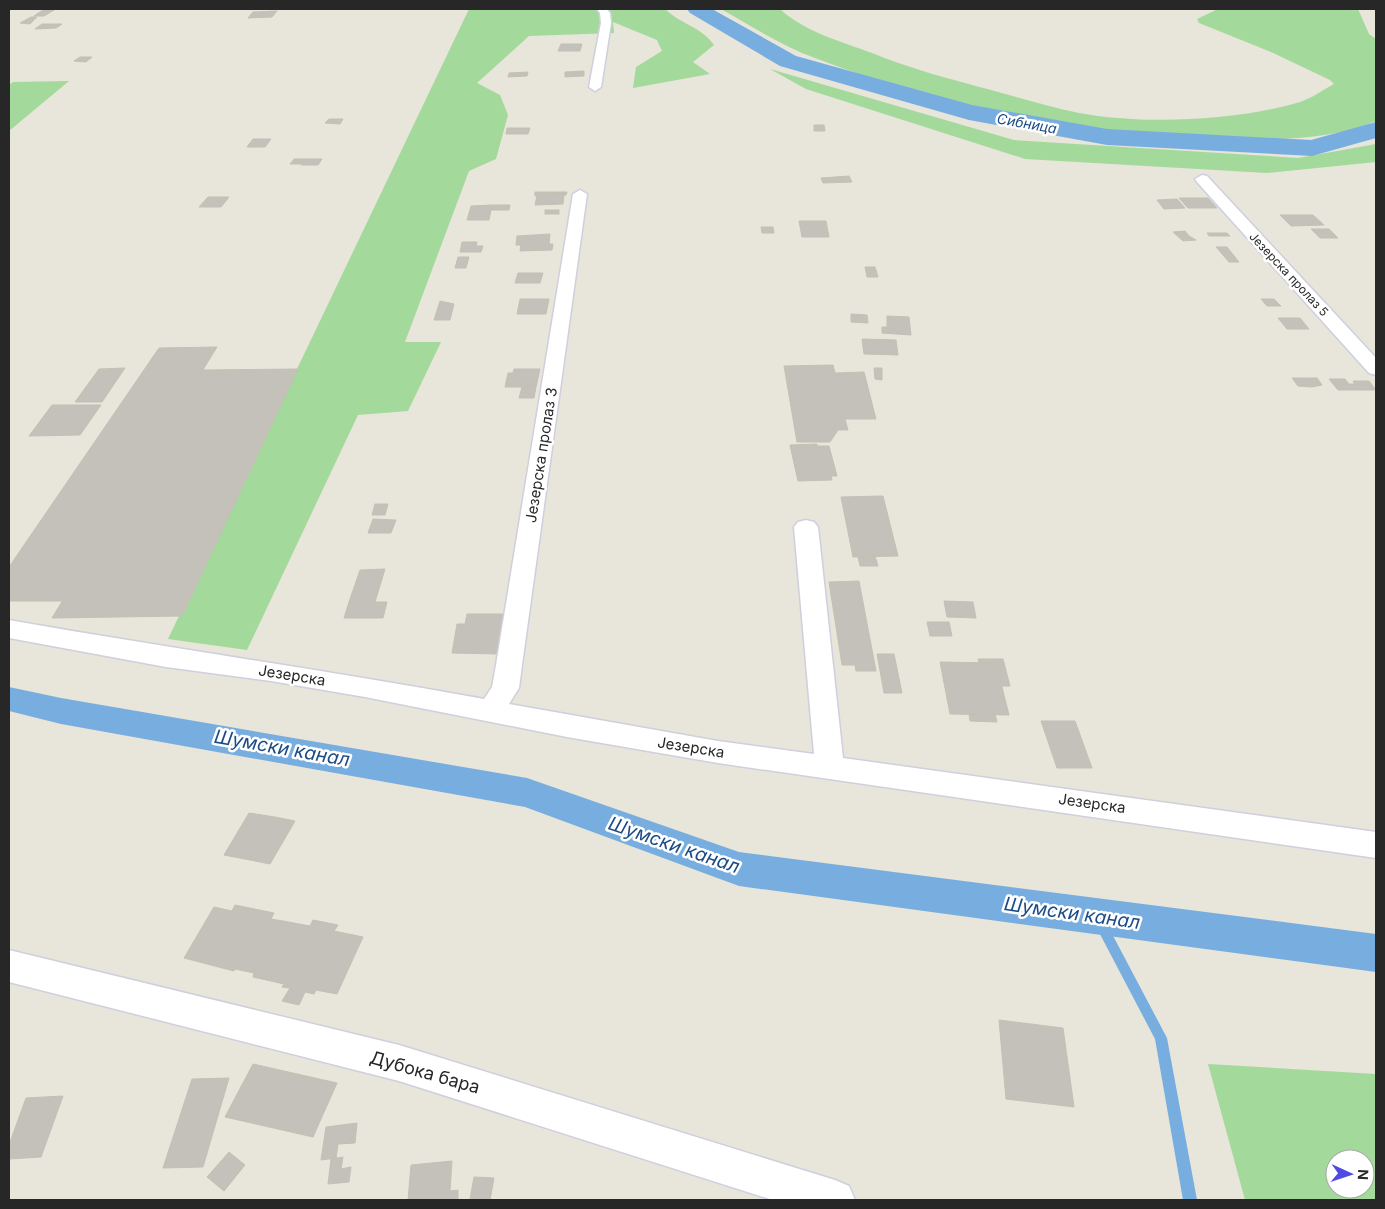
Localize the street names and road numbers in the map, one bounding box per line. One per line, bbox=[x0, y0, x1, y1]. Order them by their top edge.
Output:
street label: Језерска пролаз 5 bbox=[1246, 229, 1332, 319]
street label: Језерска пролаз 3 bbox=[521, 386, 561, 524]
street label: Језерска bbox=[257, 660, 327, 690]
street label: Језерска bbox=[656, 732, 726, 762]
street label: Језерска bbox=[1057, 789, 1127, 817]
street label: Дубока бара bbox=[368, 1046, 482, 1098]

